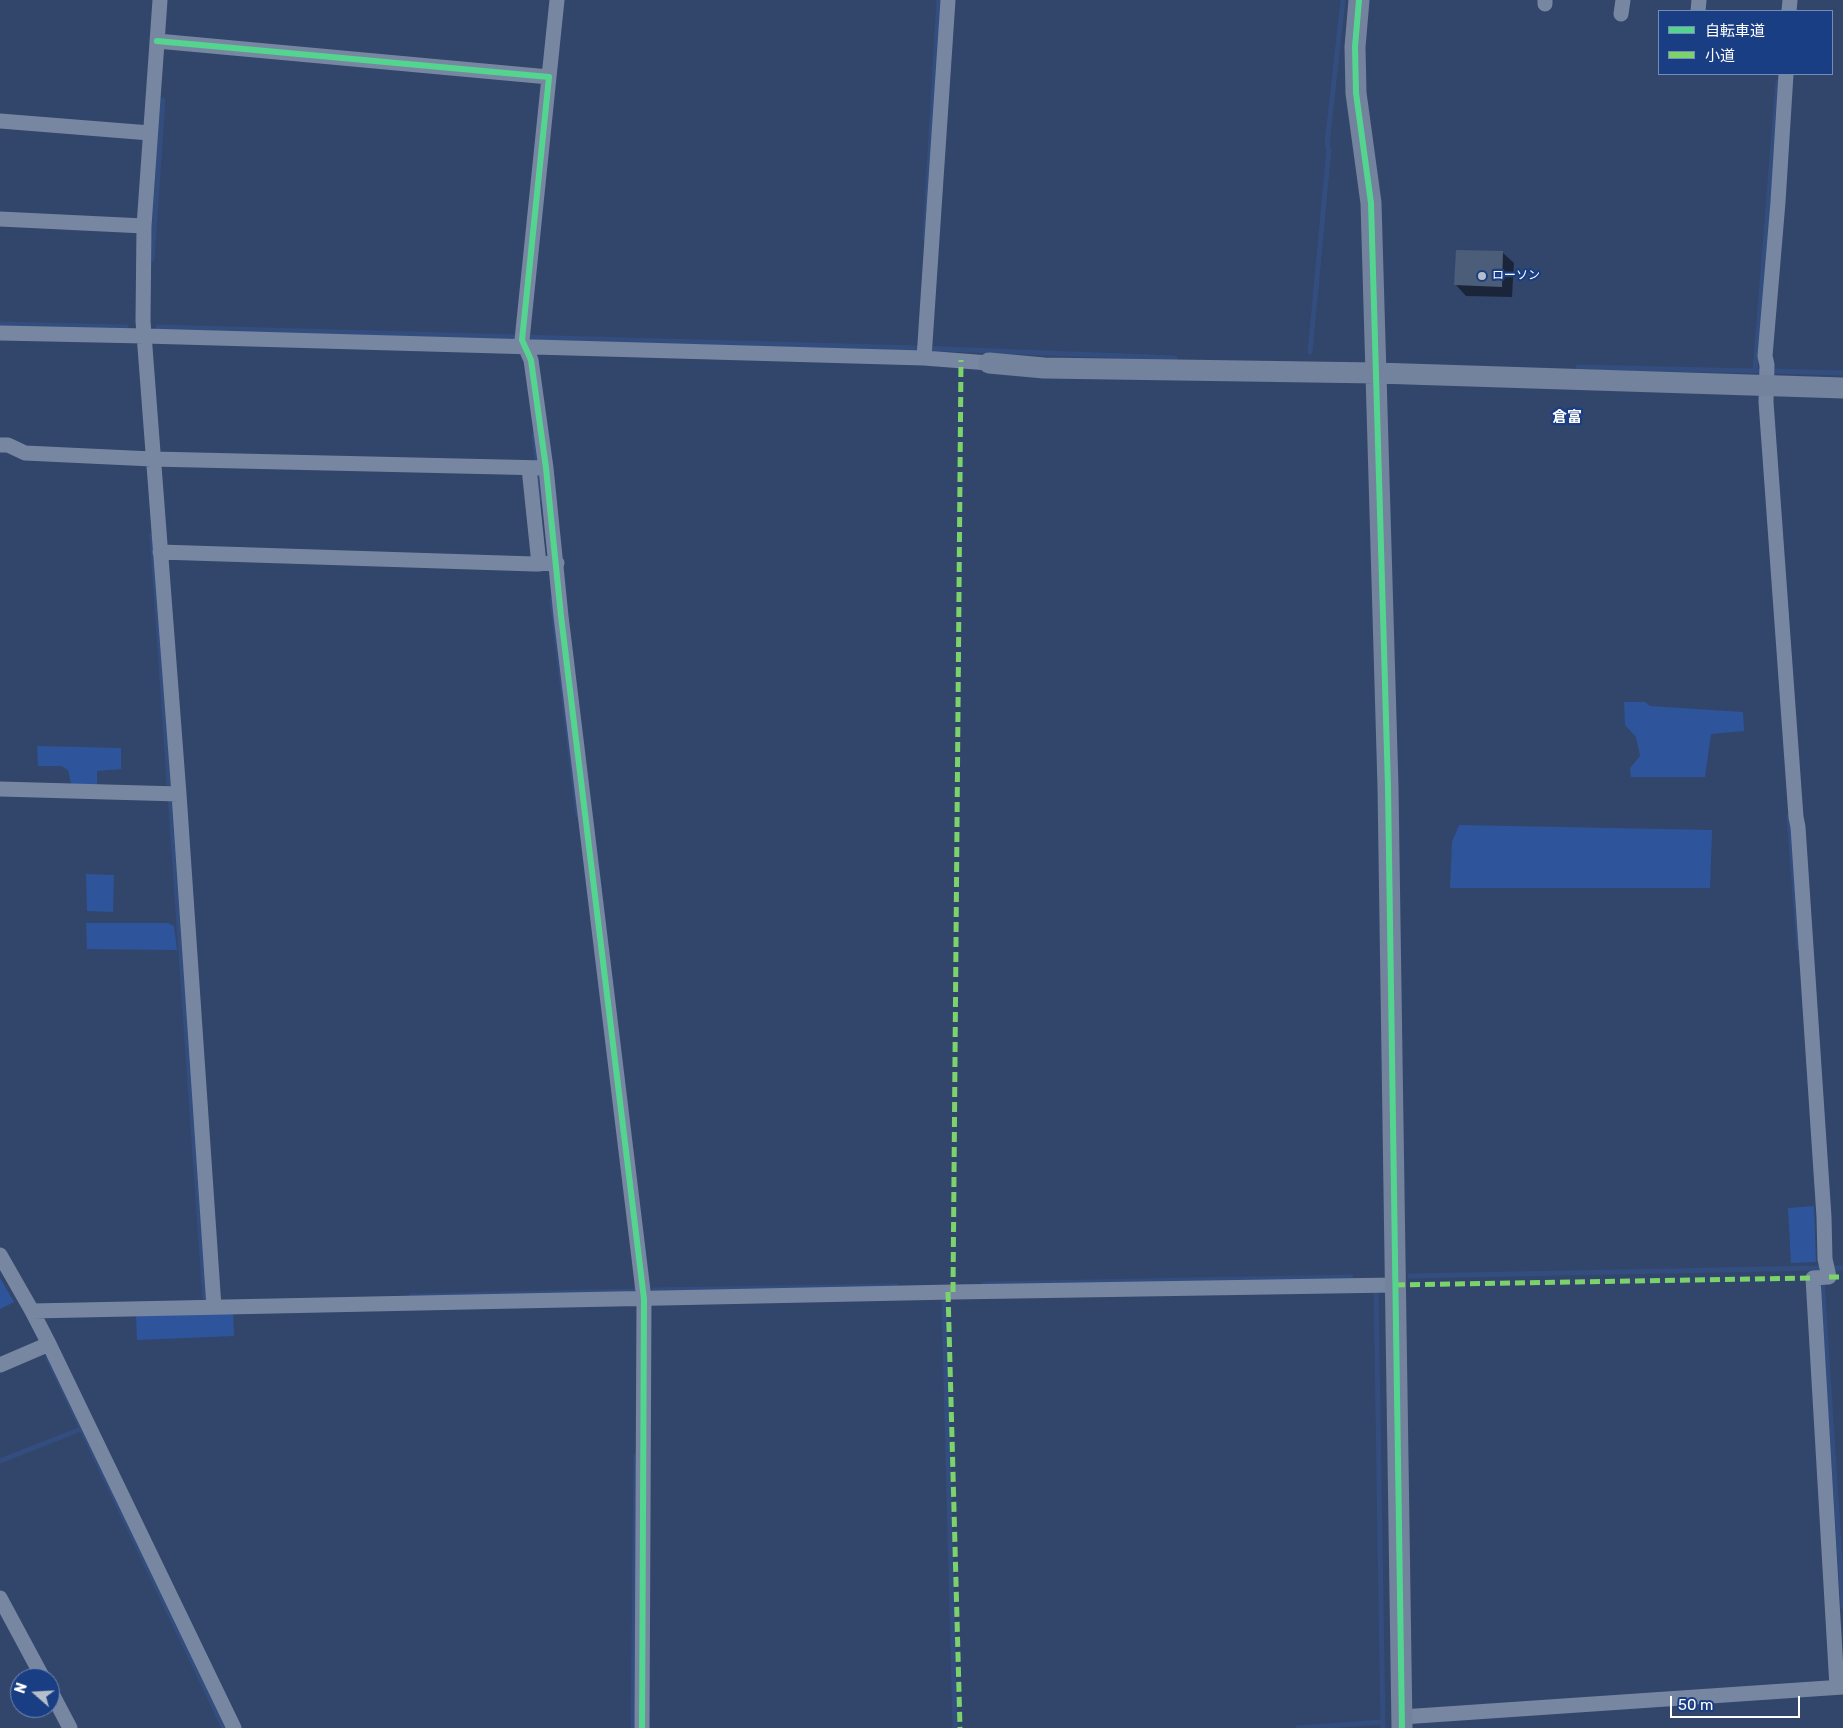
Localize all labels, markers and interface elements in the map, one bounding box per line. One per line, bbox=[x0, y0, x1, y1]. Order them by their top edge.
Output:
legend bbox=[1658, 10, 1833, 75]
text: 自転車道 bbox=[1705, 22, 1765, 40]
text: 小道 bbox=[1705, 47, 1735, 65]
place label: ローソン bbox=[1492, 269, 1540, 283]
marker: ローソン bbox=[1476, 270, 1488, 282]
district label: 倉富 bbox=[1552, 409, 1582, 427]
north arrow bbox=[10, 1668, 60, 1718]
text: N bbox=[12, 1681, 31, 1696]
scale bar bbox=[1673, 1686, 1803, 1718]
text: 50 m bbox=[1678, 1696, 1713, 1714]

